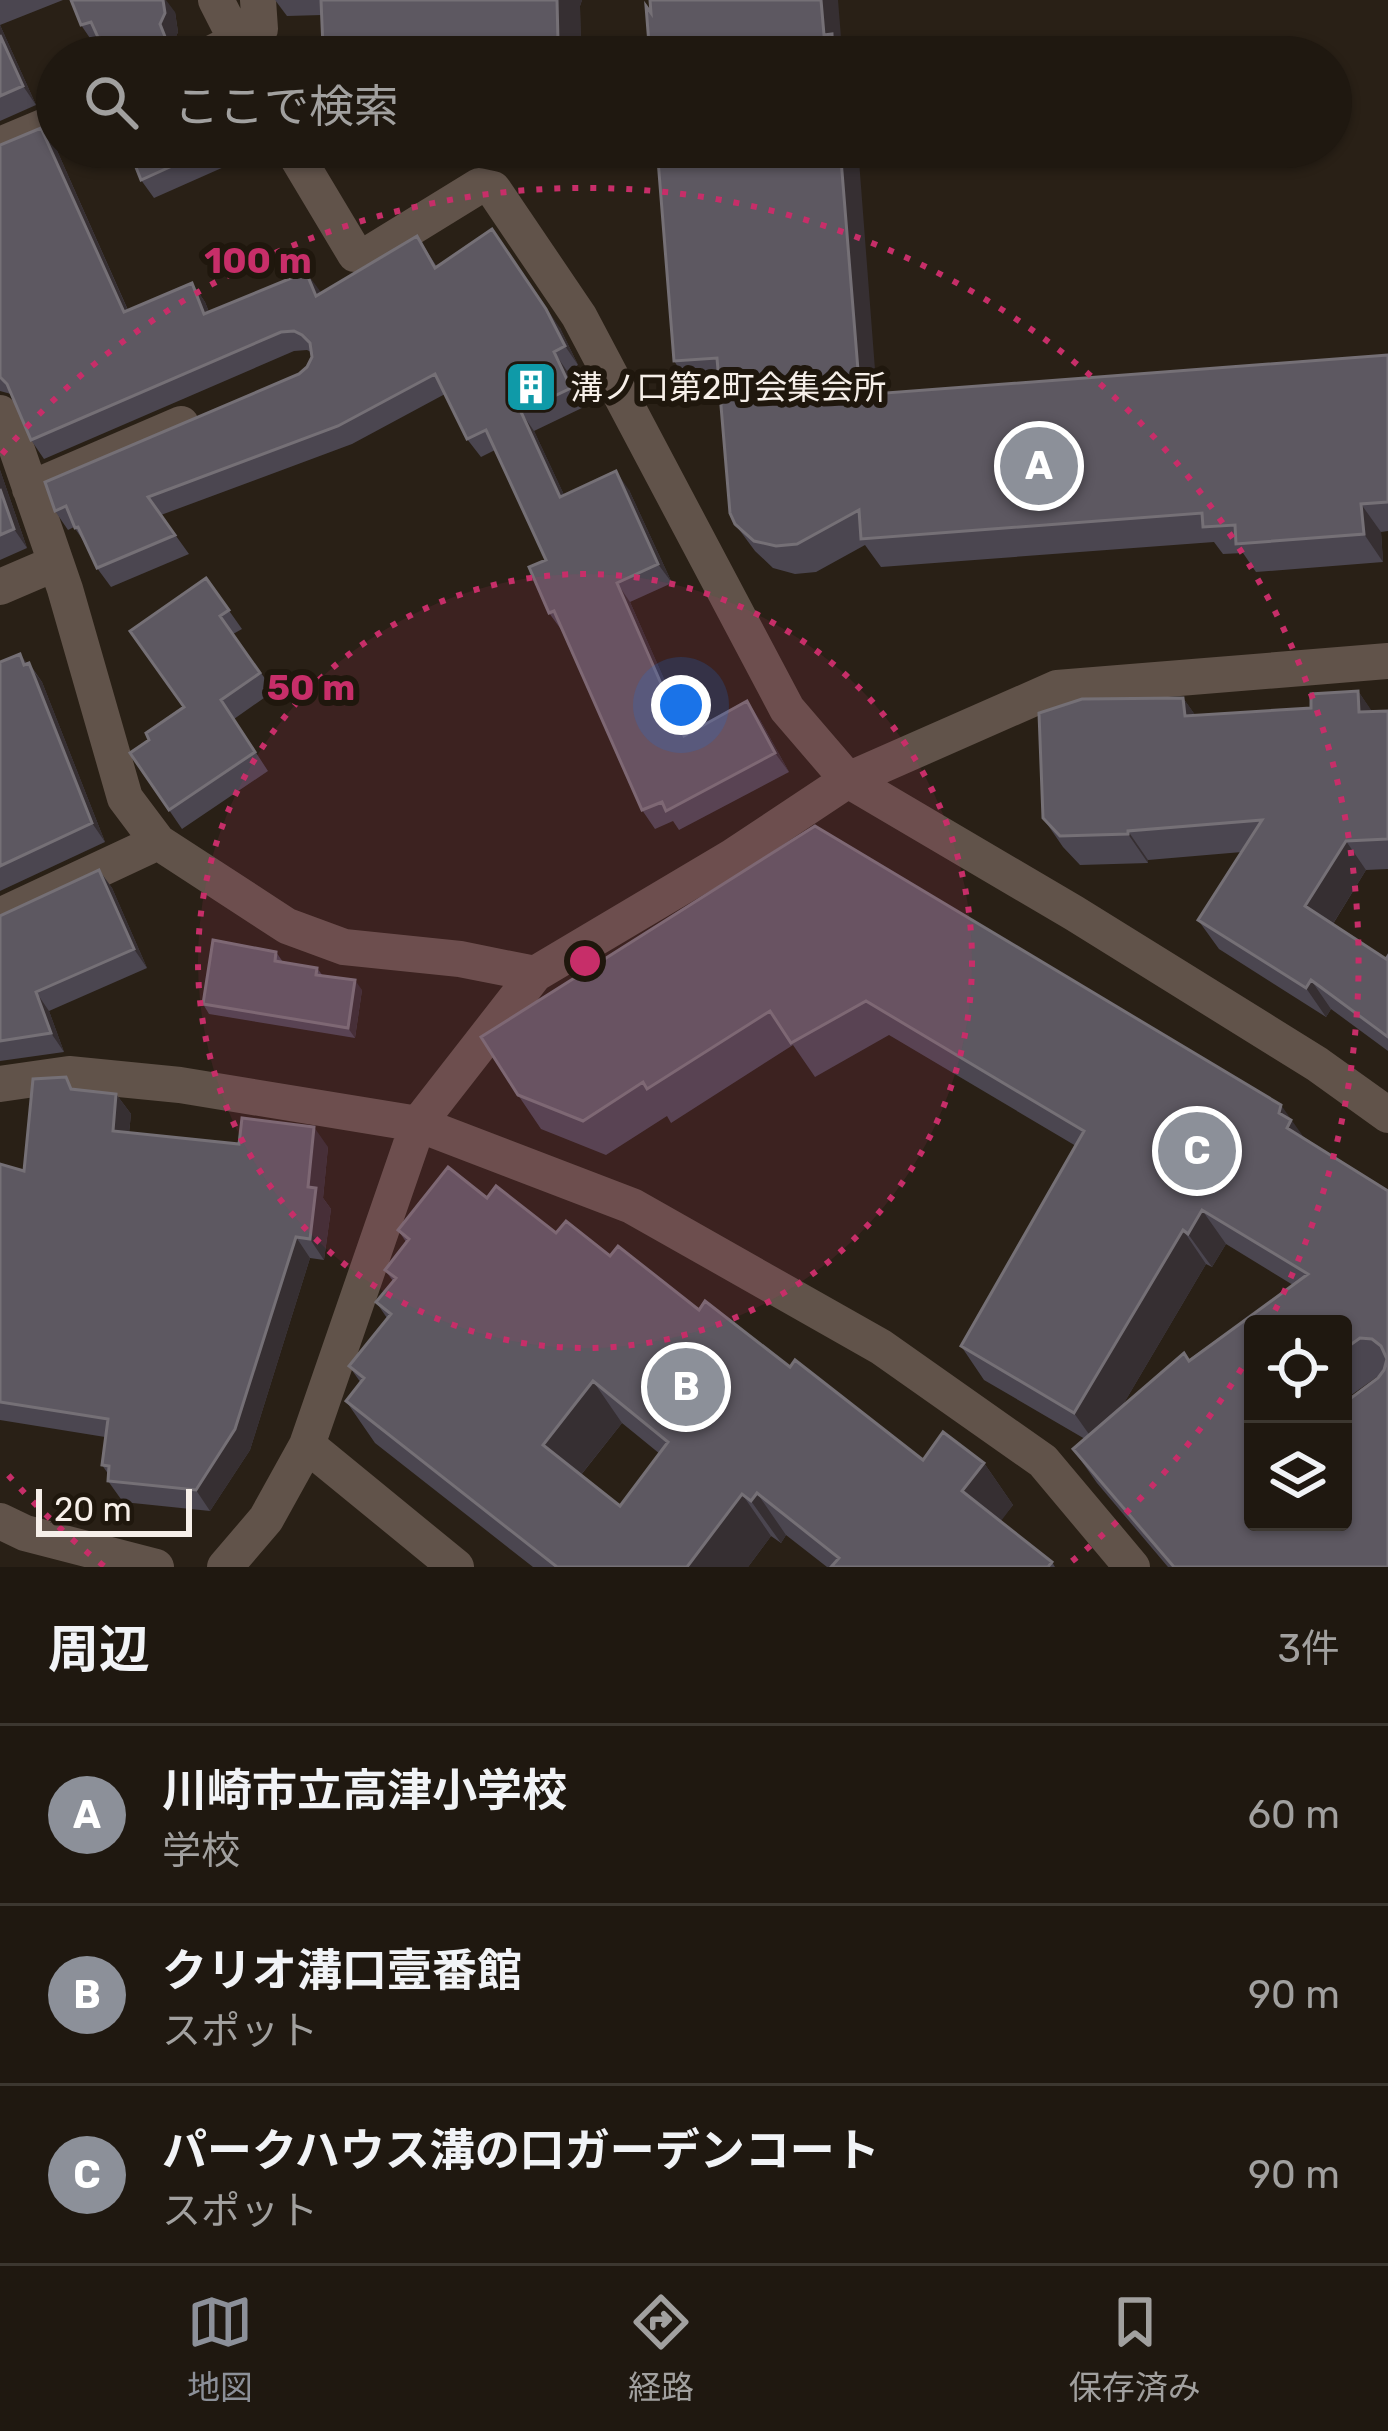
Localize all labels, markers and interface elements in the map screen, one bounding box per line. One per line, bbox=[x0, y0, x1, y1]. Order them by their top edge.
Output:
search box bbox=[36, 36, 1352, 168]
icon: search bbox=[78, 69, 144, 135]
text: ここで検索 bbox=[174, 80, 399, 133]
text: 100 m bbox=[204, 239, 312, 282]
building icon: 溝ノ口第2町会集会所 bbox=[503, 359, 559, 415]
place label: 溝ノ口第2町会集会所 bbox=[570, 368, 886, 407]
pin: A bbox=[1000, 421, 1078, 511]
text: 50 m bbox=[267, 666, 355, 709]
your location bbox=[651, 675, 711, 735]
centre of rings bbox=[564, 940, 606, 982]
pin: C bbox=[1158, 1106, 1236, 1196]
map controls bbox=[1244, 1315, 1352, 1531]
button: locate bbox=[1244, 1315, 1352, 1423]
pin: B bbox=[647, 1342, 725, 1432]
button: layers bbox=[1244, 1423, 1352, 1531]
scale bar bbox=[36, 1483, 192, 1536]
text: 20 m bbox=[54, 1490, 132, 1529]
text: 周辺 bbox=[48, 1619, 150, 1680]
text: 3件 bbox=[1278, 1626, 1340, 1672]
text: 川崎市立高津小学校 bbox=[162, 1764, 567, 1817]
text: A bbox=[73, 1792, 101, 1838]
text: 60 m bbox=[1247, 1792, 1340, 1838]
text: 学校 bbox=[162, 1828, 240, 1874]
text: クリオ溝口壹番館 bbox=[162, 1944, 522, 1997]
text: B bbox=[73, 1972, 101, 2018]
text: 90 m bbox=[1248, 1972, 1340, 2018]
text: スポット bbox=[162, 2008, 318, 2054]
text: パークハウス溝の口ガーデンコート bbox=[162, 2124, 880, 2177]
text: C bbox=[73, 2152, 101, 2198]
text: 90 m bbox=[1248, 2152, 1340, 2198]
text: スポット bbox=[162, 2188, 318, 2234]
tab: 地図 bbox=[187, 2289, 253, 2409]
tab: 経路 bbox=[628, 2289, 694, 2409]
tab: 保存済み bbox=[1069, 2289, 1201, 2409]

